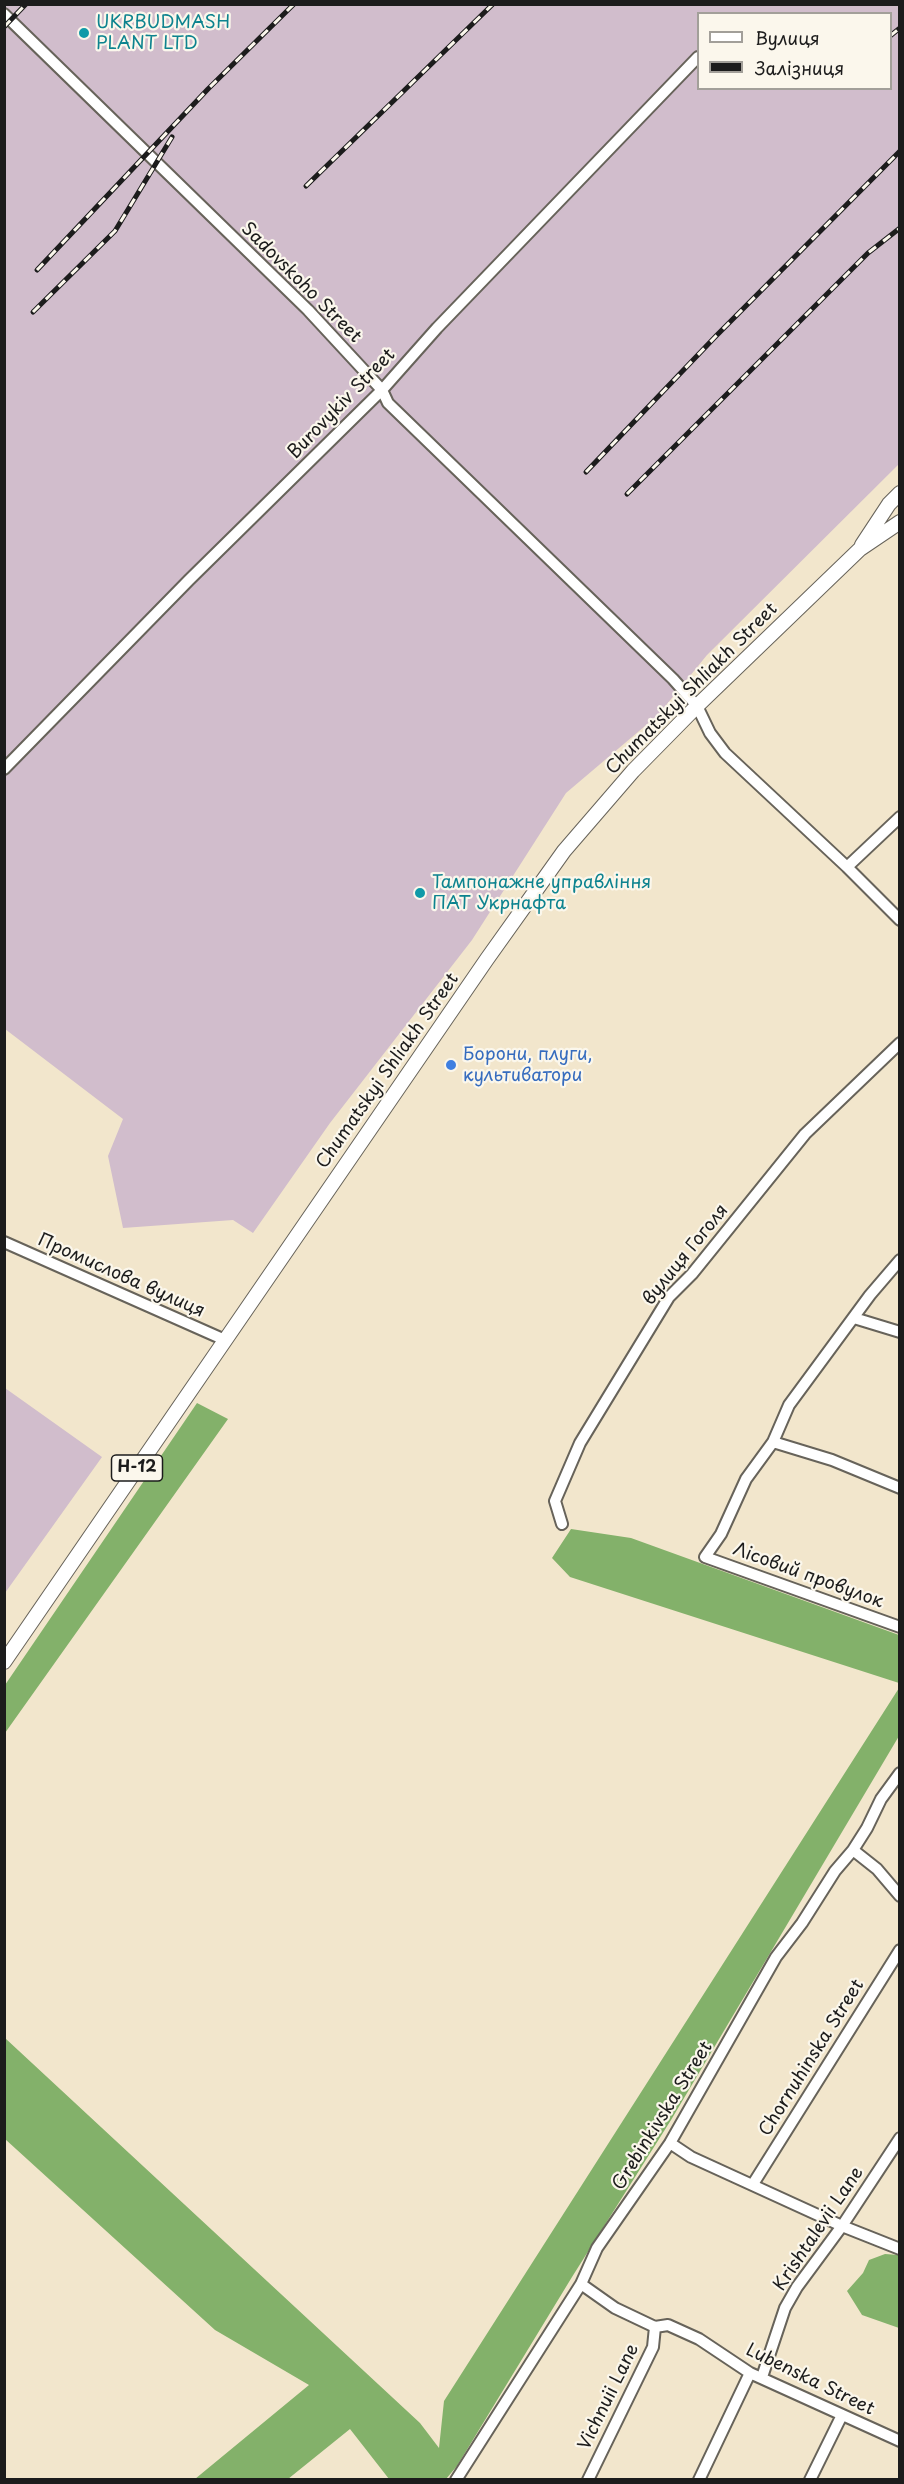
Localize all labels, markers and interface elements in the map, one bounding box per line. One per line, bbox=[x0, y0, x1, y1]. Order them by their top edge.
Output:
place label: UKRBUDMASH PLANT LTD bbox=[96, 12, 230, 54]
legend bbox=[697, 12, 892, 90]
text: Вулиця bbox=[755, 24, 820, 51]
marker: UKRBUDMASH PLANT LTD bbox=[77, 26, 91, 40]
text: Залізниця bbox=[755, 54, 844, 81]
street label: Sadovskoho Street bbox=[236, 218, 366, 348]
street label: Burovykiv Street bbox=[284, 344, 400, 464]
street label: Chumatskyi Shliakh Street bbox=[602, 599, 782, 779]
place label: Тампонажне управління ПАТ Укрнафта bbox=[432, 872, 651, 914]
marker: Тампонажне управління ПАТ Укрнафта bbox=[413, 886, 427, 900]
street label: Chumatskyi Shliakh Street bbox=[312, 969, 464, 1173]
place label: Борони, плуги, культиватори bbox=[463, 1044, 592, 1086]
marker: Борони, плуги, культиватори bbox=[444, 1058, 458, 1072]
street label: вулиця Гоголя bbox=[639, 1200, 733, 1310]
street label: Промислова вулиця bbox=[34, 1229, 208, 1323]
road number: Н-12 bbox=[112, 1455, 162, 1481]
street label: Лісовий провулок bbox=[730, 1539, 886, 1613]
street label: Chornuhinska Street bbox=[755, 1976, 869, 2140]
street label: Grebinkivska Street bbox=[608, 2038, 718, 2194]
street label: Krishtalevii Lane bbox=[769, 2163, 869, 2295]
street label: Vichnuii Lane bbox=[574, 2340, 644, 2454]
street label: Lubenska Street bbox=[742, 2340, 878, 2420]

